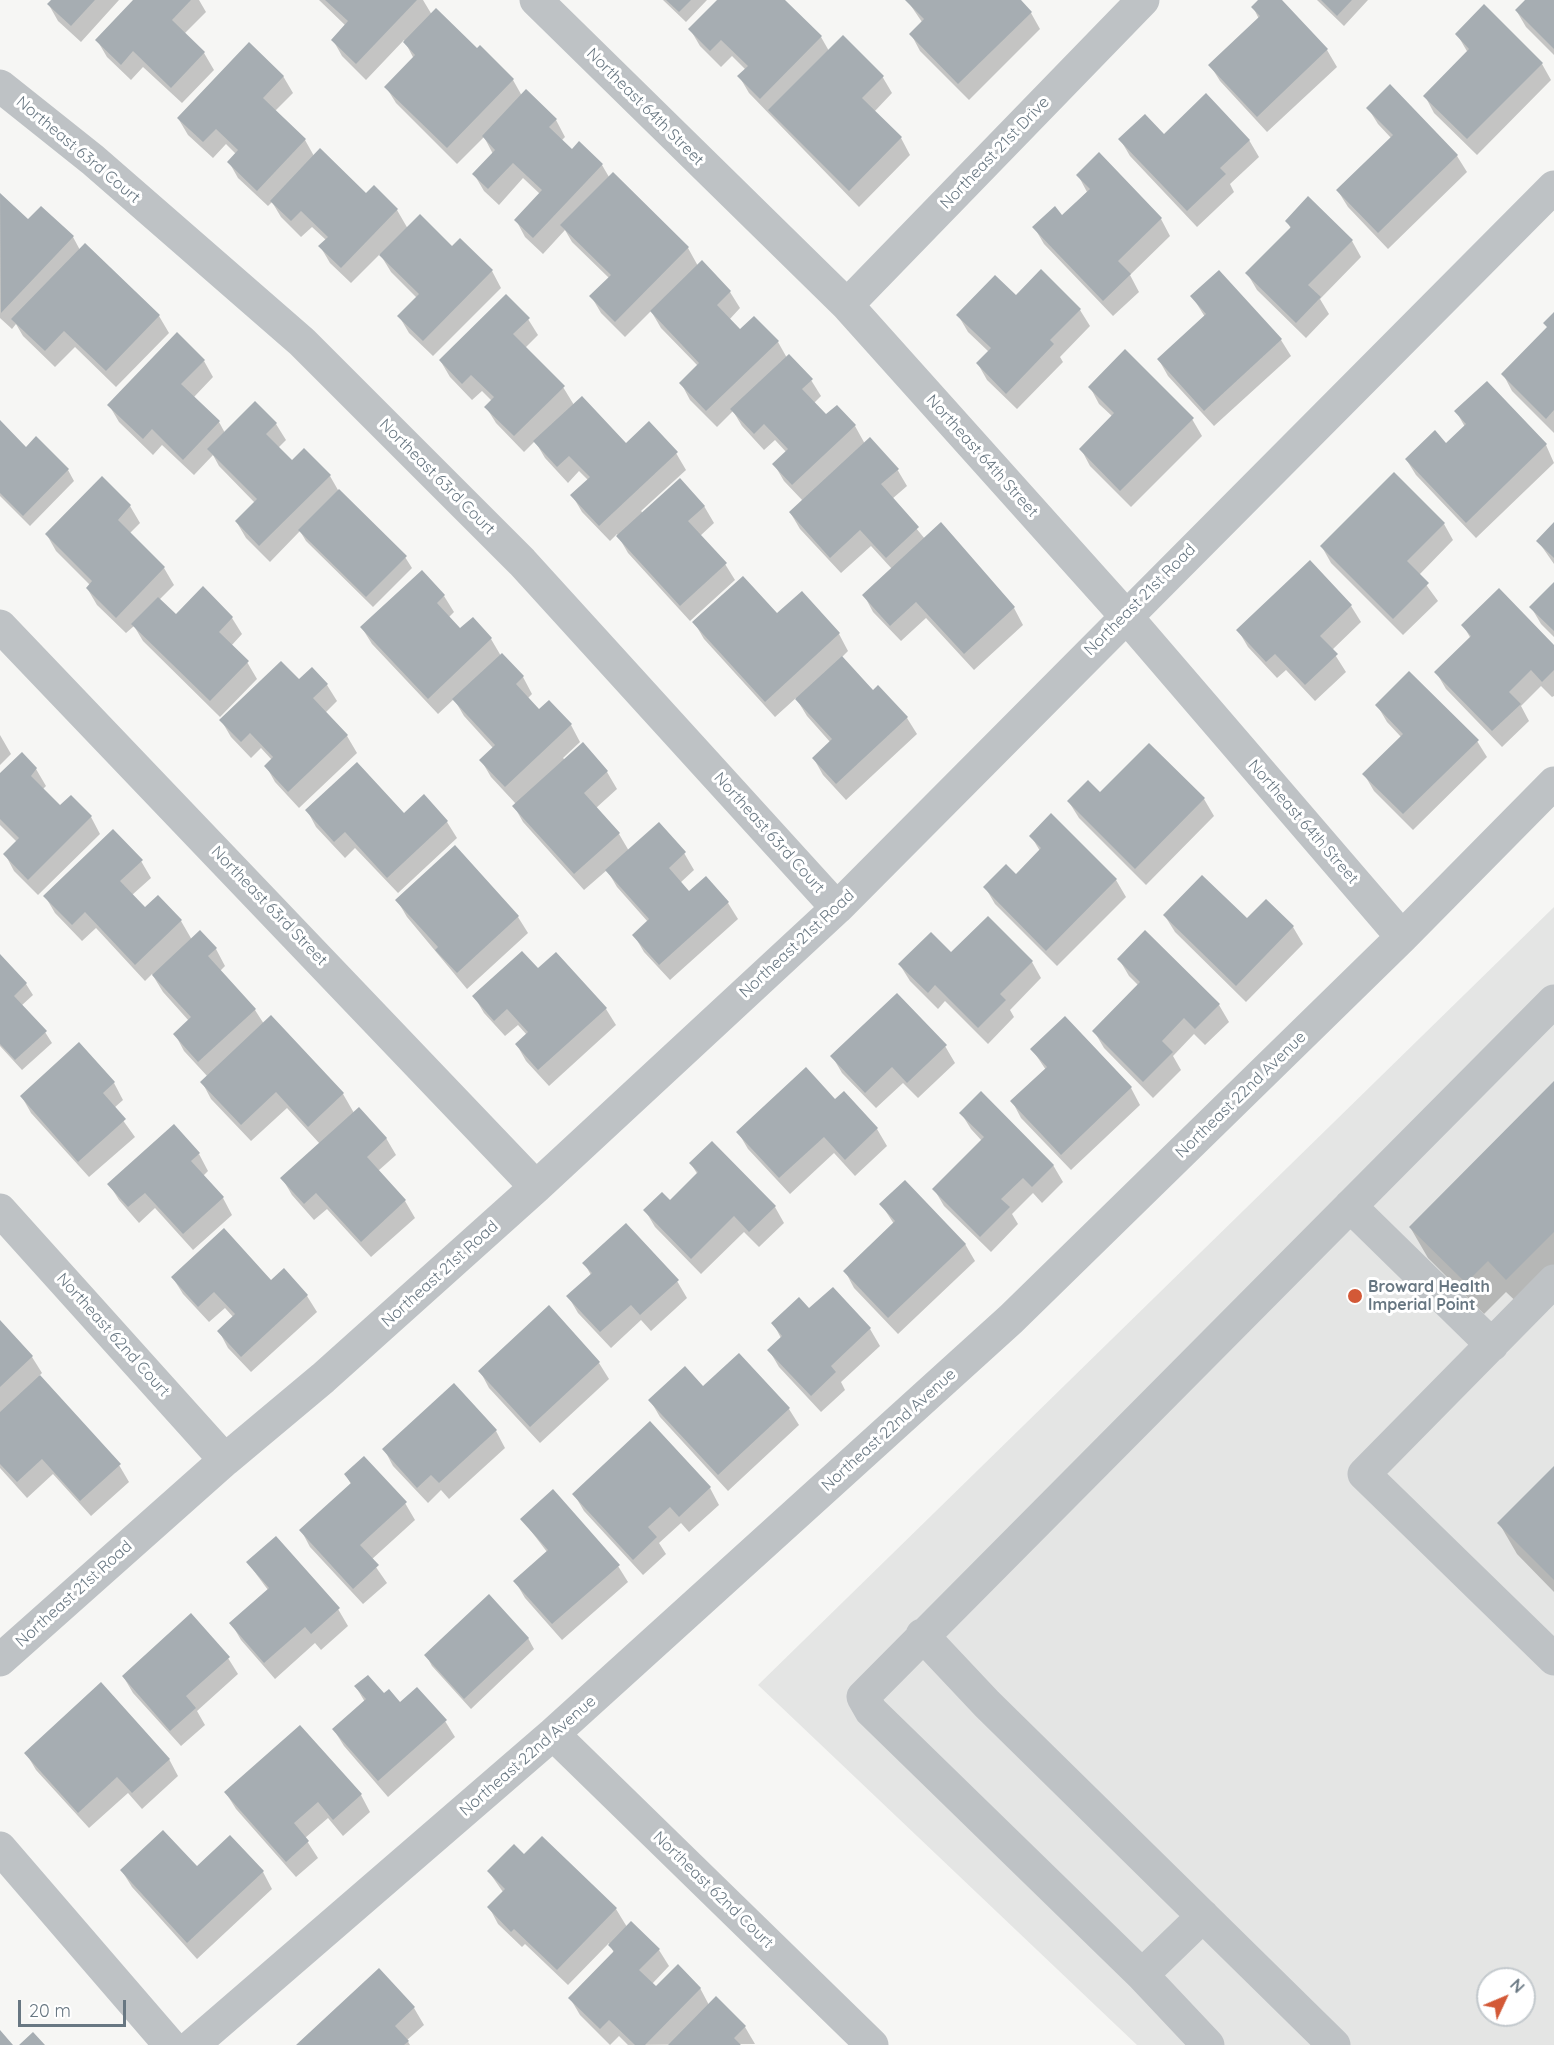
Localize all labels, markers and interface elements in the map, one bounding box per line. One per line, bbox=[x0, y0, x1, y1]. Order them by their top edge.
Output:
street label: Northeast 64th Street bbox=[582, 44, 708, 170]
street label: Northeast 63rd Court bbox=[12, 93, 144, 207]
street label: Northeast 21st Drive bbox=[936, 93, 1054, 213]
street label: Northeast 64th Street bbox=[922, 391, 1042, 521]
street label: Northeast 63rd Court bbox=[375, 415, 499, 539]
street label: Northeast 21st Road bbox=[1080, 540, 1200, 660]
street label: Northeast 64th Street bbox=[1244, 756, 1362, 888]
street label: Northeast 63rd Court bbox=[710, 769, 828, 897]
street label: Northeast 63rd Street bbox=[207, 842, 331, 970]
street label: Northeast 21st Road bbox=[736, 886, 858, 1002]
street label: Northeast 22nd Avenue bbox=[1172, 1028, 1310, 1162]
street label: Northeast 21st Road bbox=[378, 1217, 502, 1331]
street label: Northeast 62nd Court bbox=[52, 1269, 174, 1401]
place label: Broward Health Imperial Point bbox=[1368, 1277, 1490, 1315]
marker: Broward Health Imperial Point bbox=[1346, 1287, 1364, 1305]
street label: Northeast 22nd Avenue bbox=[818, 1365, 960, 1495]
street label: Northeast 21st Road bbox=[12, 1537, 136, 1651]
street label: Northeast 22nd Avenue bbox=[456, 1692, 600, 1820]
street label: Northeast 62nd Court bbox=[649, 1828, 777, 1952]
north arrow bbox=[1476, 1967, 1536, 2027]
text: N bbox=[1506, 1975, 1529, 1997]
scale bar bbox=[21, 1988, 129, 2026]
text: 20 m bbox=[29, 1999, 71, 2022]

